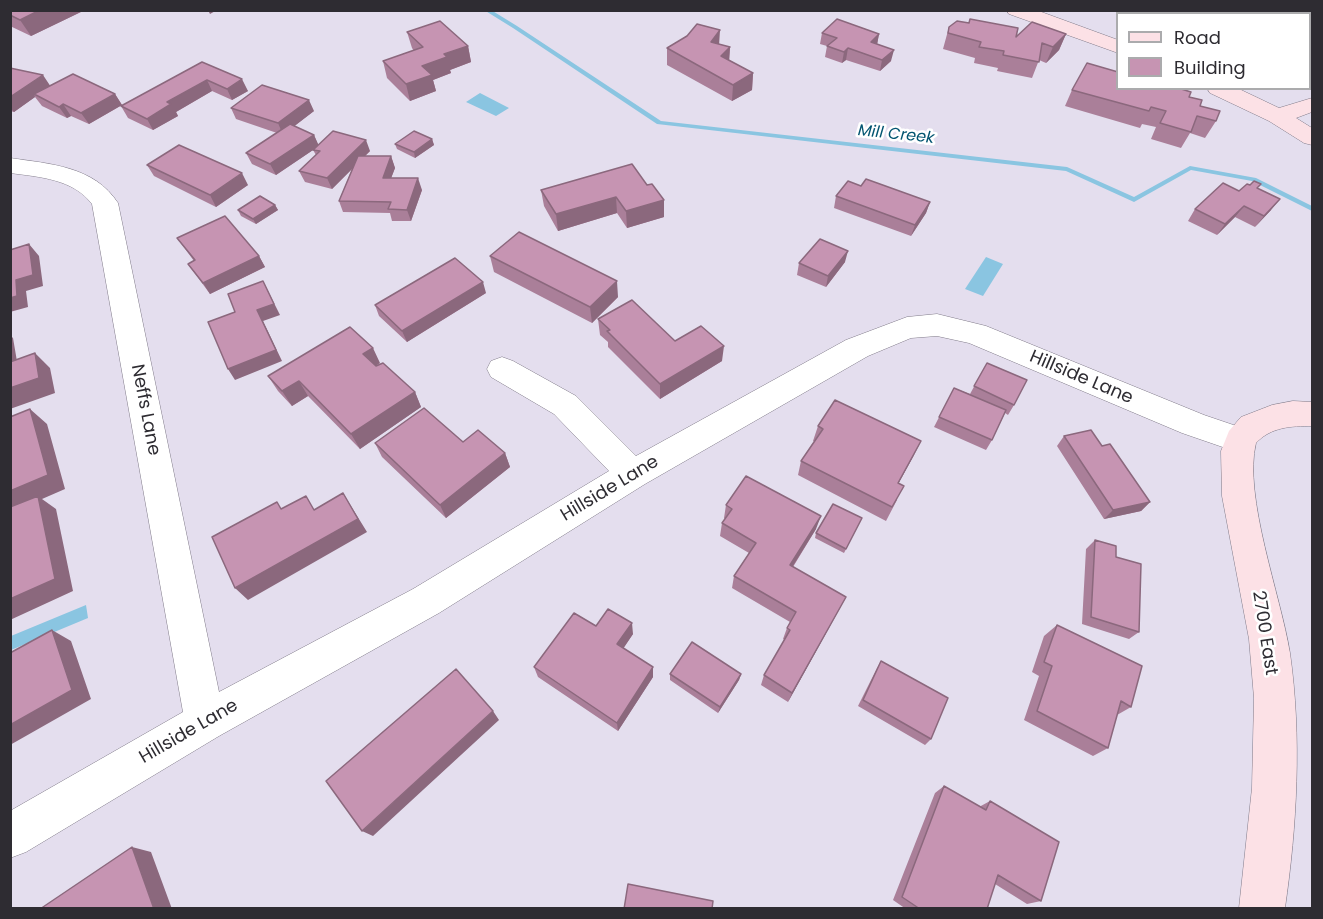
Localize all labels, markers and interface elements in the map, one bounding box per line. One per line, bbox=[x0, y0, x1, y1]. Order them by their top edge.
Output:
legend bbox=[1116, 12, 1311, 90]
text: Road bbox=[1174, 25, 1221, 50]
text: Building bbox=[1174, 55, 1246, 80]
water label: Mill Creek bbox=[857, 121, 935, 149]
street label: Hillside Lane bbox=[1026, 347, 1136, 409]
street label: Neffs Lane bbox=[126, 363, 164, 457]
street label: Hillside Lane bbox=[557, 451, 663, 527]
street label: 2700 East bbox=[1247, 589, 1281, 677]
street label: Hillside Lane bbox=[136, 695, 242, 769]

